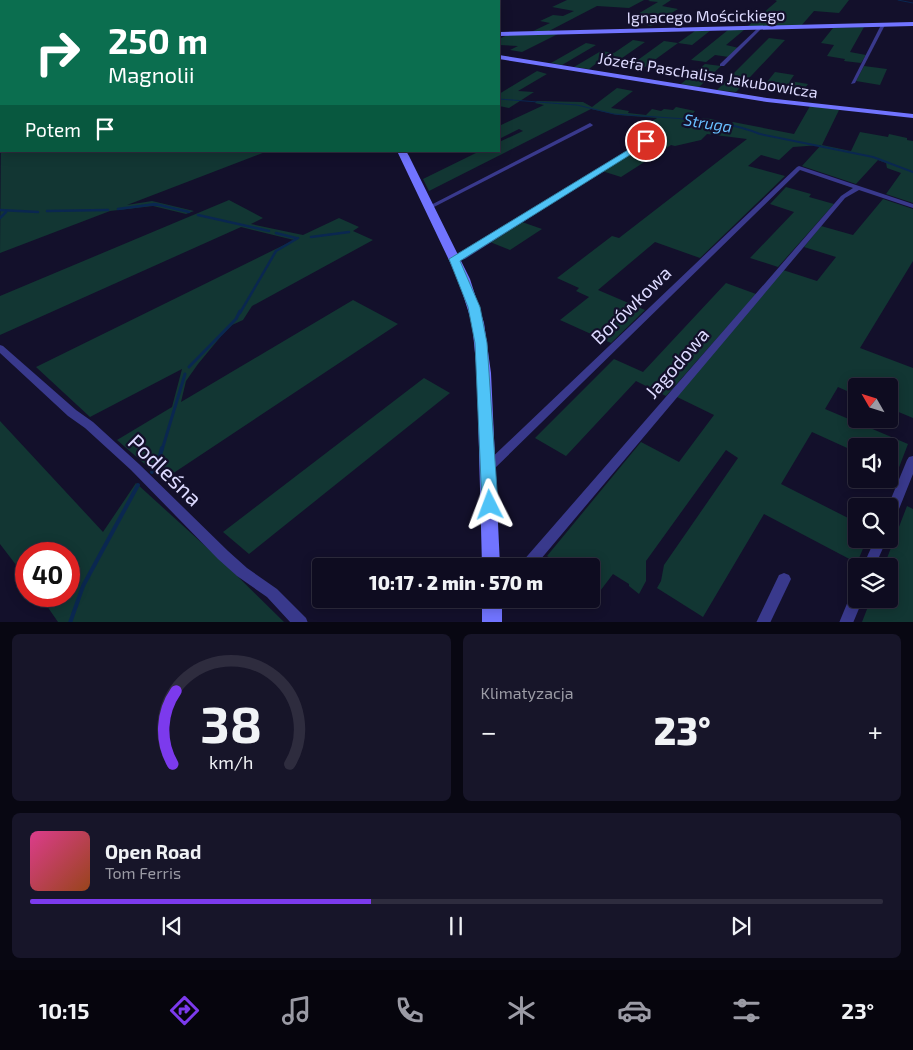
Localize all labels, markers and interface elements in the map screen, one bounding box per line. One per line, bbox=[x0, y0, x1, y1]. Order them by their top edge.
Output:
street label: Ignacego Mościckiego bbox=[627, 5, 785, 26]
text: 250 m bbox=[108, 19, 208, 61]
icon: right bbox=[25, 20, 90, 85]
street label: Józefa Paschalisa Jakubowicza bbox=[597, 48, 819, 101]
text: Magnolii bbox=[108, 61, 194, 87]
water label: Struga bbox=[683, 109, 734, 136]
icon: arrive bbox=[91, 115, 119, 143]
text: Potem bbox=[25, 118, 81, 141]
pin bbox=[625, 120, 667, 162]
icon: arrive bbox=[632, 127, 660, 155]
street label: Borówkowa bbox=[586, 261, 676, 349]
street label: Jagodowa bbox=[640, 323, 713, 403]
north arrow bbox=[848, 378, 898, 428]
map controls bbox=[848, 378, 898, 608]
street label: Podleśna bbox=[123, 428, 208, 511]
button: sound bbox=[848, 438, 898, 488]
position arrow bbox=[463, 478, 515, 530]
button: search bbox=[848, 498, 898, 548]
speed limit sign: 40 bbox=[15, 542, 80, 607]
button: layers bbox=[848, 558, 898, 608]
text: 10:17 · 2 min · 570 m bbox=[369, 571, 543, 594]
text: Klimatyzacja bbox=[481, 683, 574, 702]
text: 38 bbox=[200, 691, 262, 753]
text: 23° bbox=[654, 707, 711, 753]
text: − bbox=[481, 714, 497, 748]
text: + bbox=[868, 714, 883, 748]
text: km/h bbox=[209, 751, 253, 773]
text: Open Road bbox=[105, 840, 201, 863]
text: Tom Ferris bbox=[105, 863, 181, 882]
icon: previous bbox=[158, 912, 186, 940]
icon: pause bbox=[442, 912, 470, 940]
icon: next bbox=[727, 912, 755, 940]
icon: directions bbox=[167, 993, 202, 1028]
icon: music bbox=[279, 993, 314, 1028]
icon: phone bbox=[392, 993, 427, 1028]
icon: climate bbox=[504, 993, 539, 1028]
icon: car bbox=[617, 993, 652, 1028]
icon: filters bbox=[729, 993, 764, 1028]
text: 10:15 bbox=[39, 997, 89, 1023]
text: 23° bbox=[841, 997, 874, 1023]

